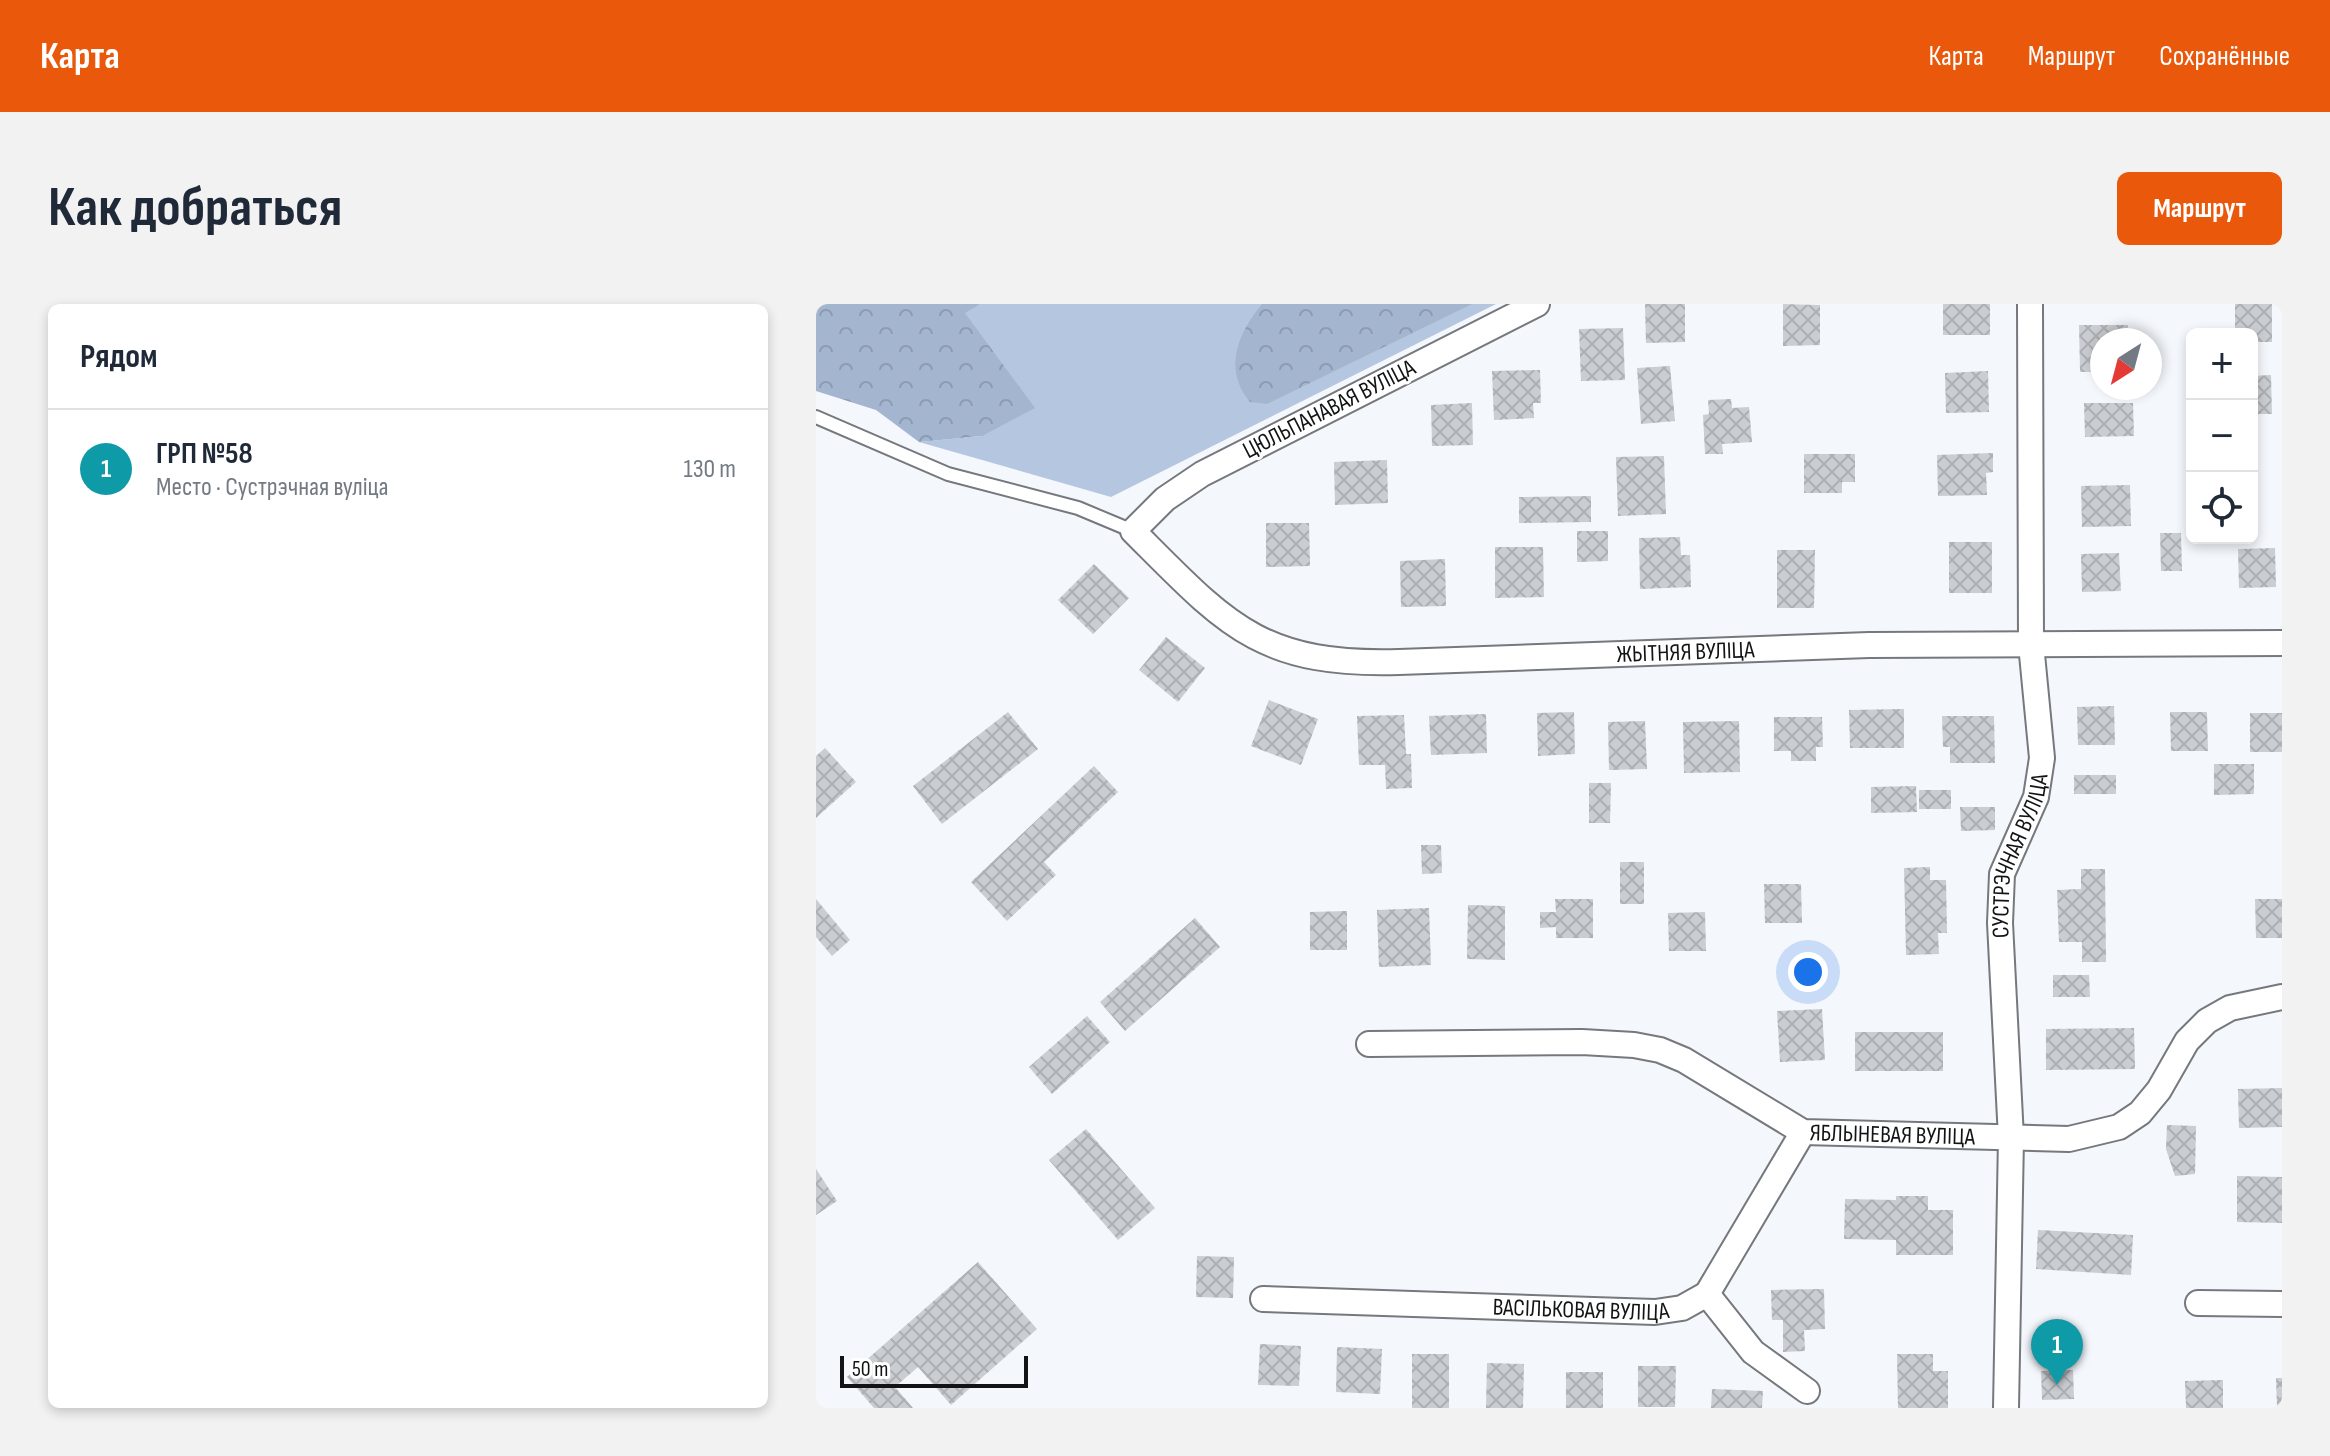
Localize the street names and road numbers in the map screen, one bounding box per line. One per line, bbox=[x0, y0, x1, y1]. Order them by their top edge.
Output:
street label: ЦЮЛЬПАНАВАЯ ВУЛІЦА bbox=[1238, 353, 1421, 465]
street label: ЖЫТНЯЯ ВУЛІЦА bbox=[1616, 635, 1756, 669]
street label: СУСТРЭЧНАЯ ВУЛІЦА bbox=[1985, 771, 2054, 939]
street label: ЯБЛЫНЕВАЯ ВУЛІЦА bbox=[1809, 1118, 1976, 1151]
street label: ВАСІЛЬКОВАЯ ВУЛІЦА bbox=[1492, 1292, 1672, 1327]

